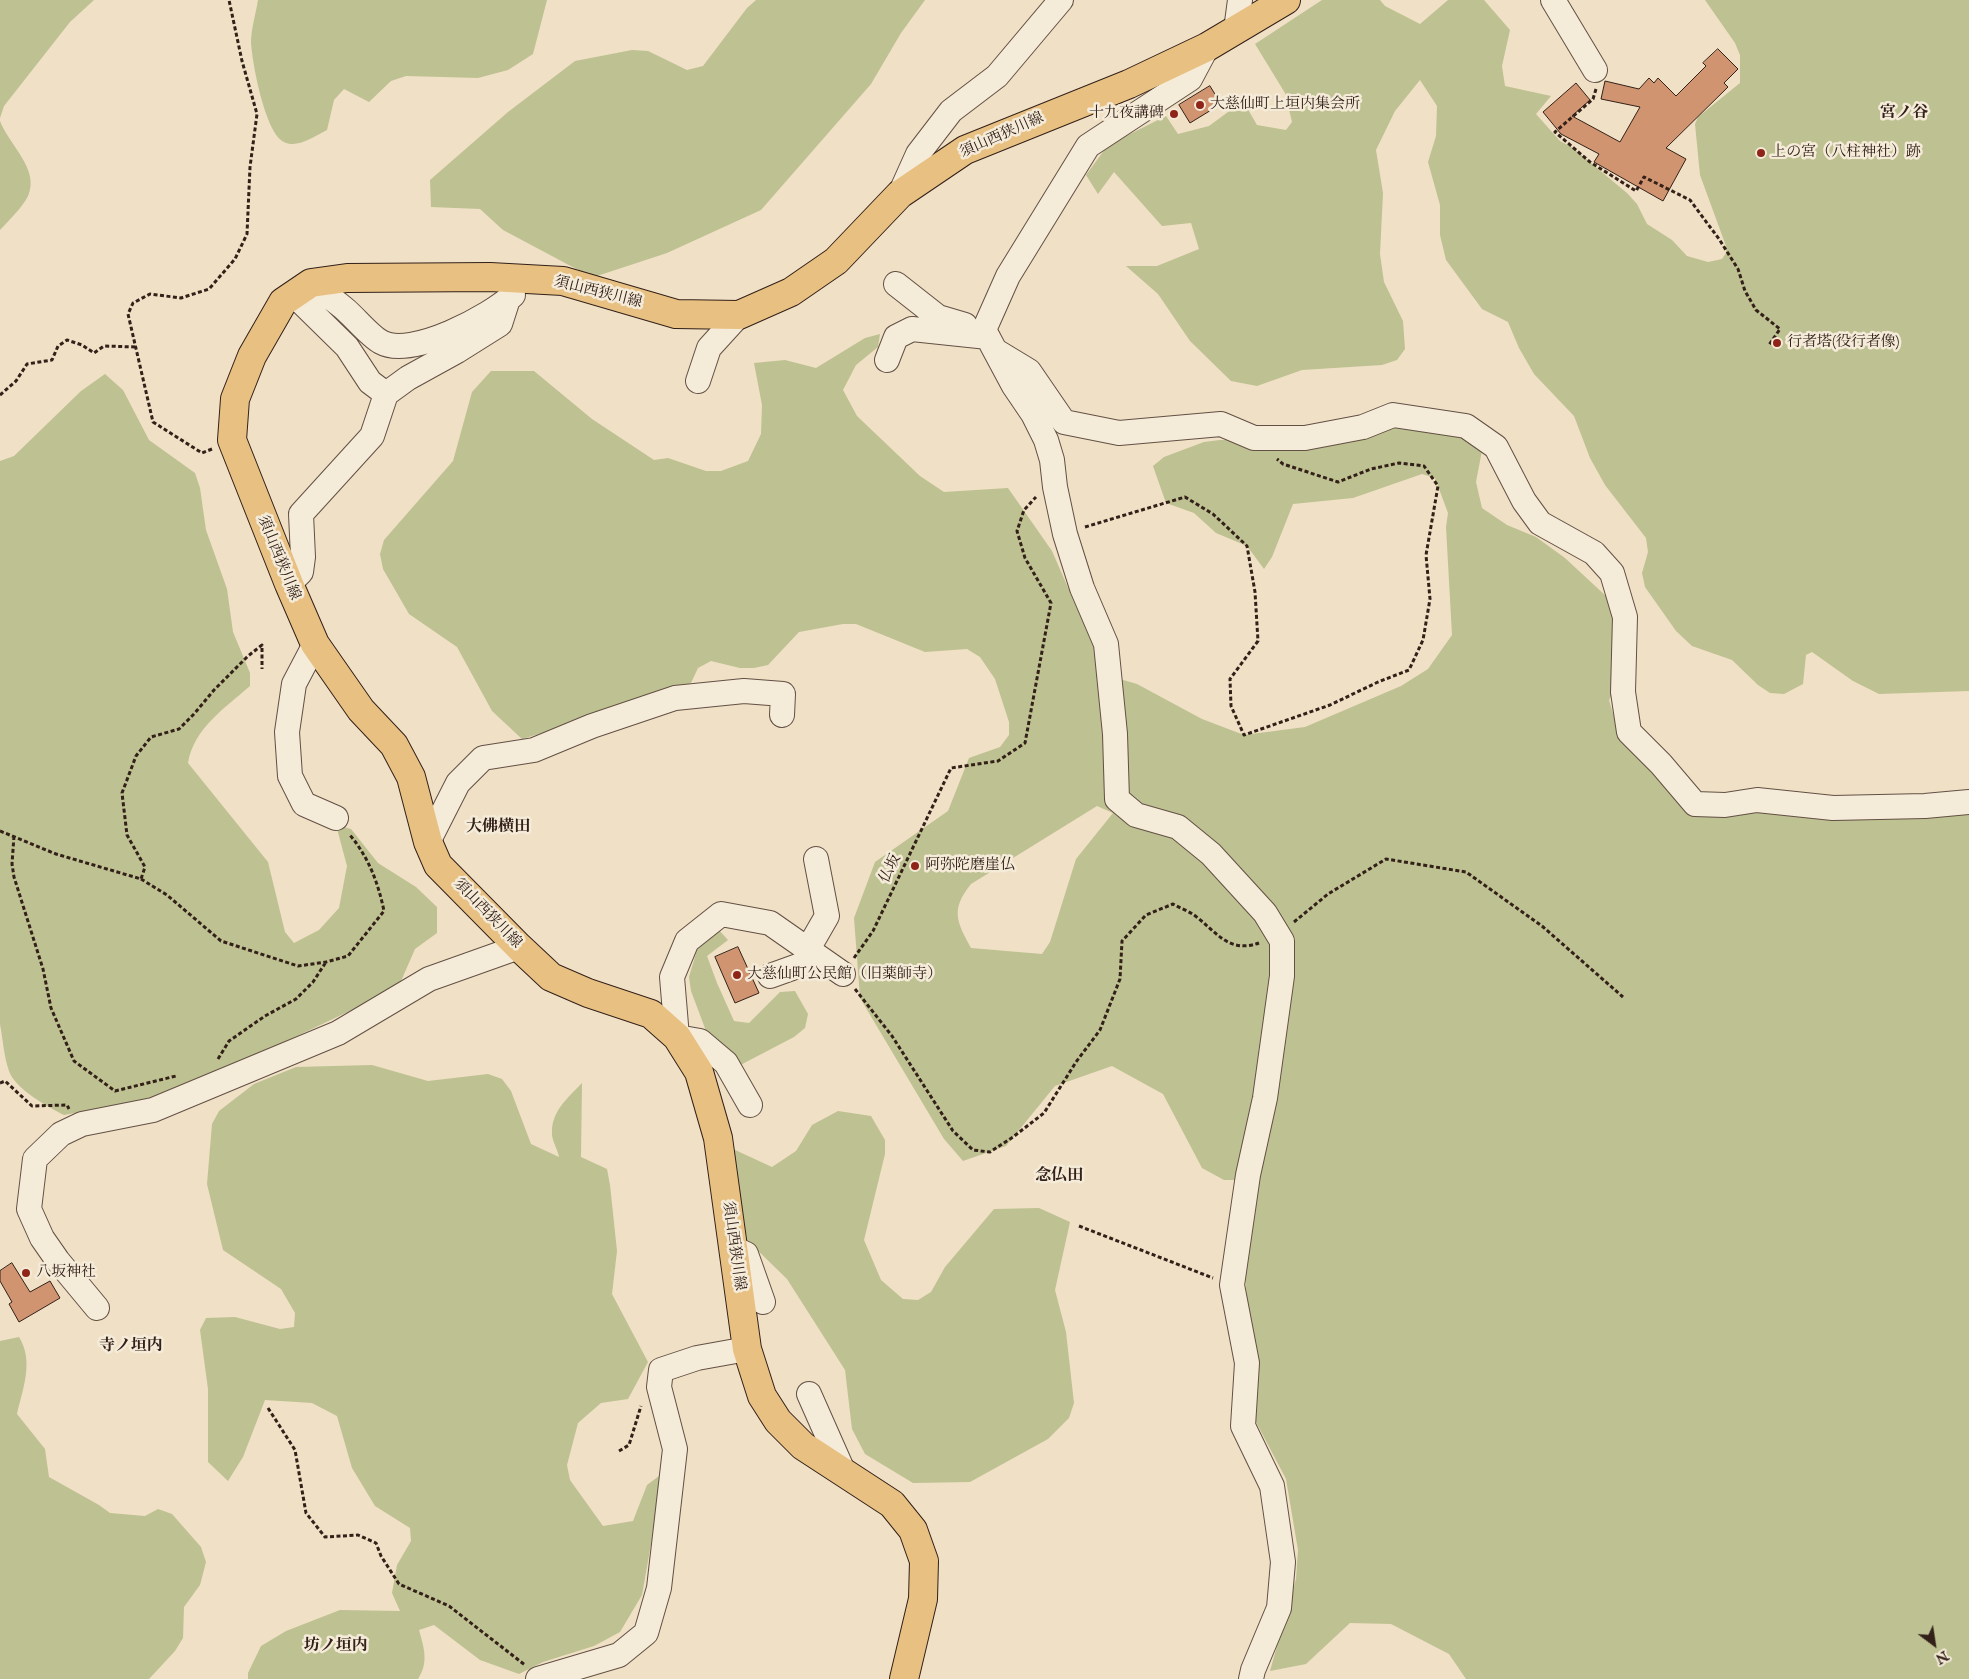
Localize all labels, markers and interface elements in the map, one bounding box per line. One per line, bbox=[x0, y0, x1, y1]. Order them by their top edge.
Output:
place label: 大慈仙町上垣内集会所 bbox=[1210, 96, 1360, 114]
marker: 大慈仙町上垣内集会所 bbox=[1194, 99, 1206, 111]
district label: 宮ノ谷 bbox=[1880, 104, 1928, 124]
place label: 十九夜講碑 bbox=[1089, 105, 1164, 123]
marker: 十九夜講碑 bbox=[1168, 108, 1180, 120]
street label: 須山西狭川線 bbox=[957, 109, 1047, 163]
place label: 上の宮（八柱神社）跡 bbox=[1771, 144, 1921, 162]
marker: 上の宮（八柱神社）跡 bbox=[1755, 147, 1767, 159]
street label: 須山西狭川線 bbox=[552, 273, 644, 313]
place label: 行者塔(役行者像) bbox=[1787, 334, 1900, 352]
marker: 行者塔(役行者像) bbox=[1771, 337, 1783, 349]
street label: 須山西狭川線 bbox=[253, 513, 303, 603]
district label: 大佛横田 bbox=[466, 818, 530, 838]
street label: 仏坂 bbox=[876, 852, 906, 886]
place label: 阿弥陀磨崖仏 bbox=[925, 857, 1015, 875]
marker: 阿弥陀磨崖仏 bbox=[909, 860, 921, 872]
street label: 須山西狭川線 bbox=[449, 875, 525, 953]
place label: 大慈仙町公民館（旧薬師寺） bbox=[747, 966, 942, 984]
marker: 大慈仙町公民館（旧薬師寺） bbox=[731, 969, 743, 981]
district label: 念仏田 bbox=[1035, 1167, 1083, 1187]
street label: 須山西狭川線 bbox=[718, 1200, 748, 1292]
place label: 八坂神社 bbox=[36, 1264, 96, 1282]
marker: 八坂神社 bbox=[20, 1267, 32, 1279]
district label: 寺ノ垣内 bbox=[99, 1337, 163, 1357]
north arrow bbox=[1909, 1619, 1959, 1669]
district label: 坊ノ垣内 bbox=[304, 1637, 368, 1657]
text: N bbox=[1932, 1646, 1952, 1668]

